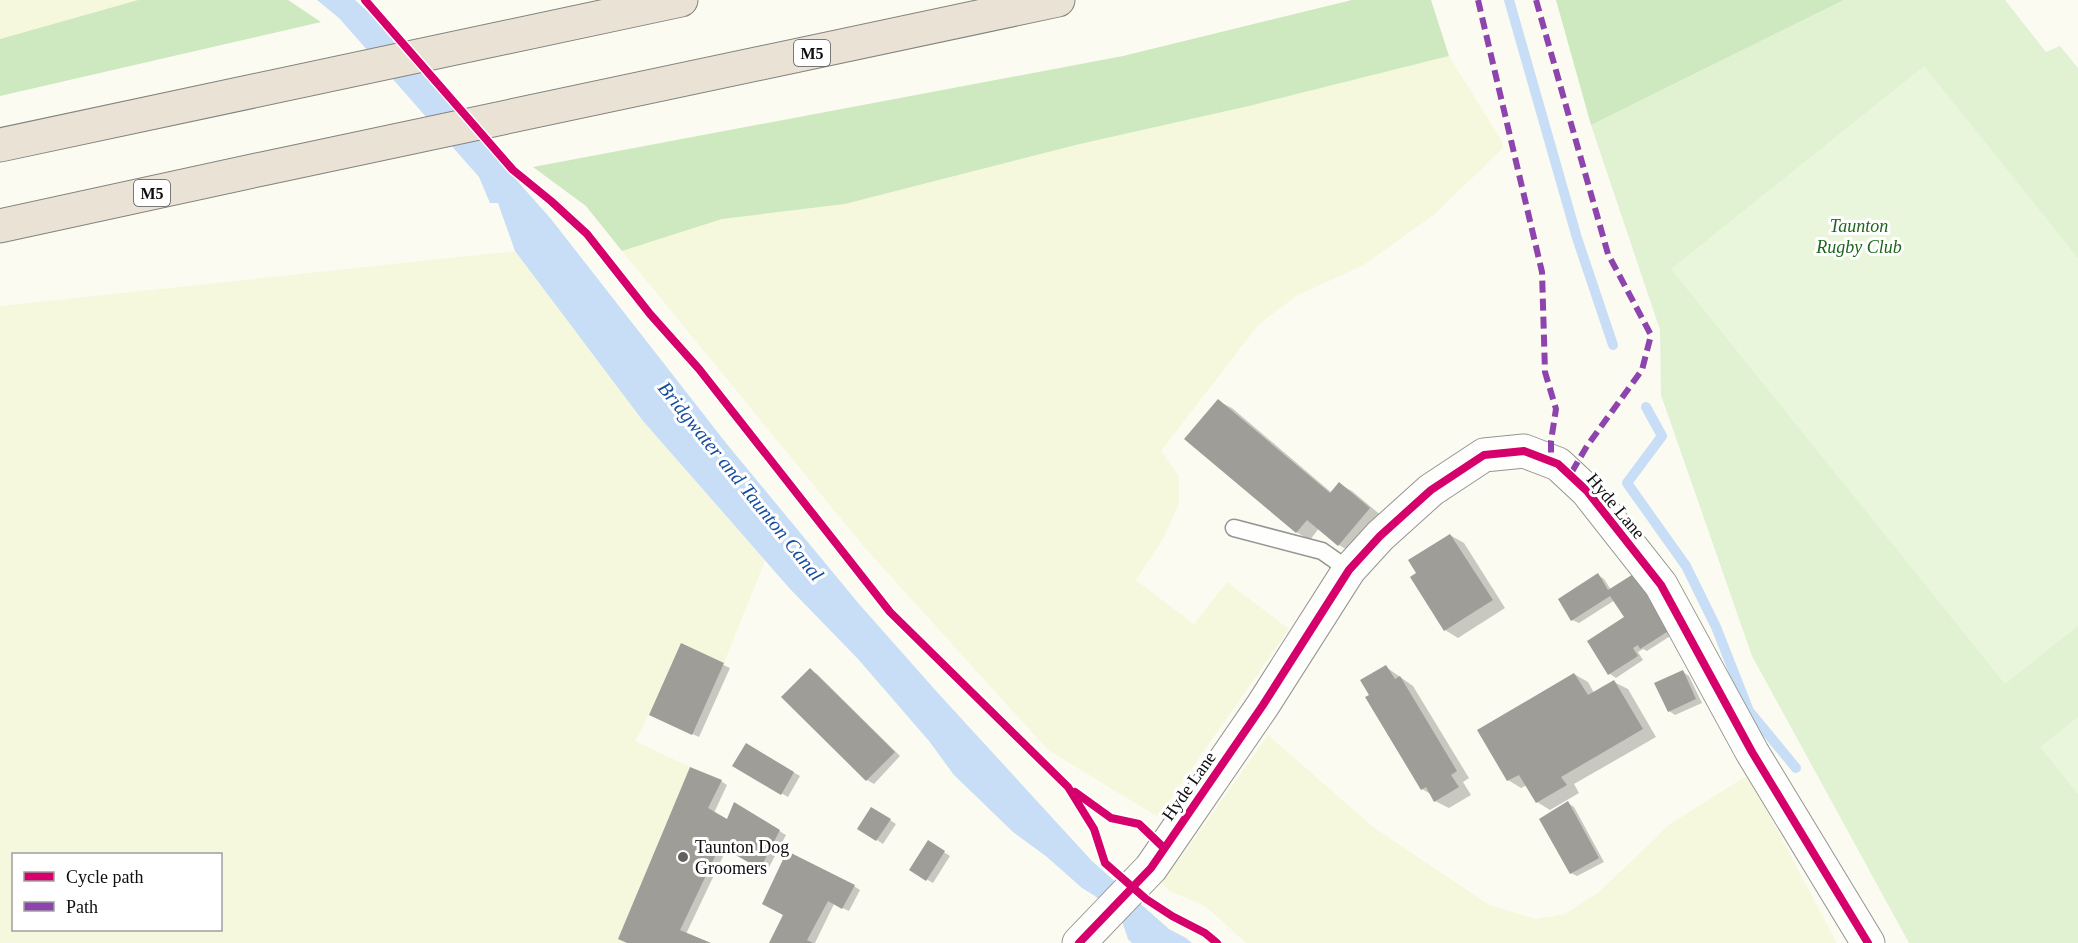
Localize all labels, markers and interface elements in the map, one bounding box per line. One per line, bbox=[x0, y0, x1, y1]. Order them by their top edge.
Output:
road number: M5 bbox=[794, 40, 830, 66]
road number: M5 bbox=[134, 180, 170, 206]
park label: Taunton Rugby Club bbox=[1815, 216, 1902, 257]
water label: Bridgwater and Taunton Canal bbox=[653, 377, 828, 586]
street label: Hyde Lane bbox=[1583, 469, 1649, 543]
street label: Hyde Lane bbox=[1158, 748, 1220, 824]
place label: Taunton Dog Groomers bbox=[695, 837, 789, 878]
marker: Taunton Dog Groomers bbox=[676, 850, 690, 864]
legend bbox=[12, 853, 222, 931]
text: Cycle path bbox=[66, 867, 143, 887]
text: Path bbox=[66, 897, 98, 917]

